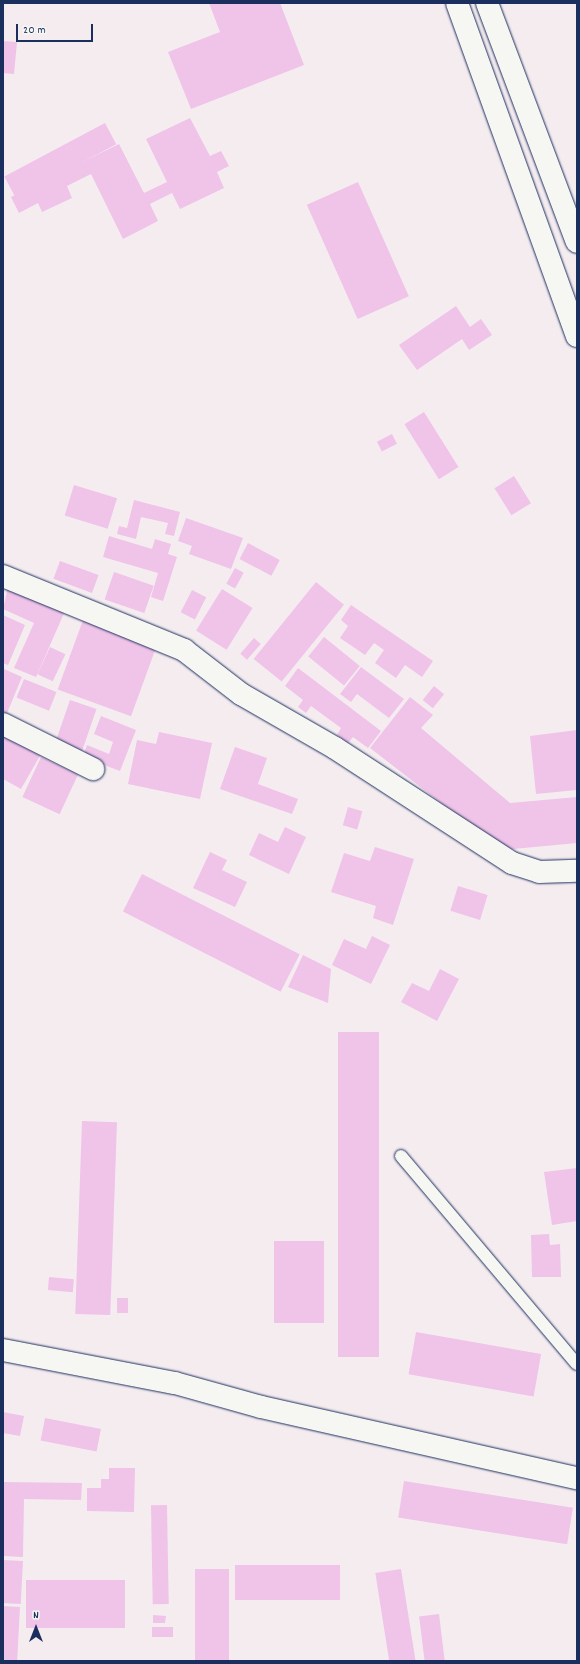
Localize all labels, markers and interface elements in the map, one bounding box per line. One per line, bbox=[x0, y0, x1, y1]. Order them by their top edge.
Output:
scale bar bbox=[18, 16, 95, 42]
text: 20 m bbox=[23, 22, 46, 39]
north arrow bbox=[16, 1608, 56, 1648]
text: N bbox=[33, 1608, 39, 1624]

